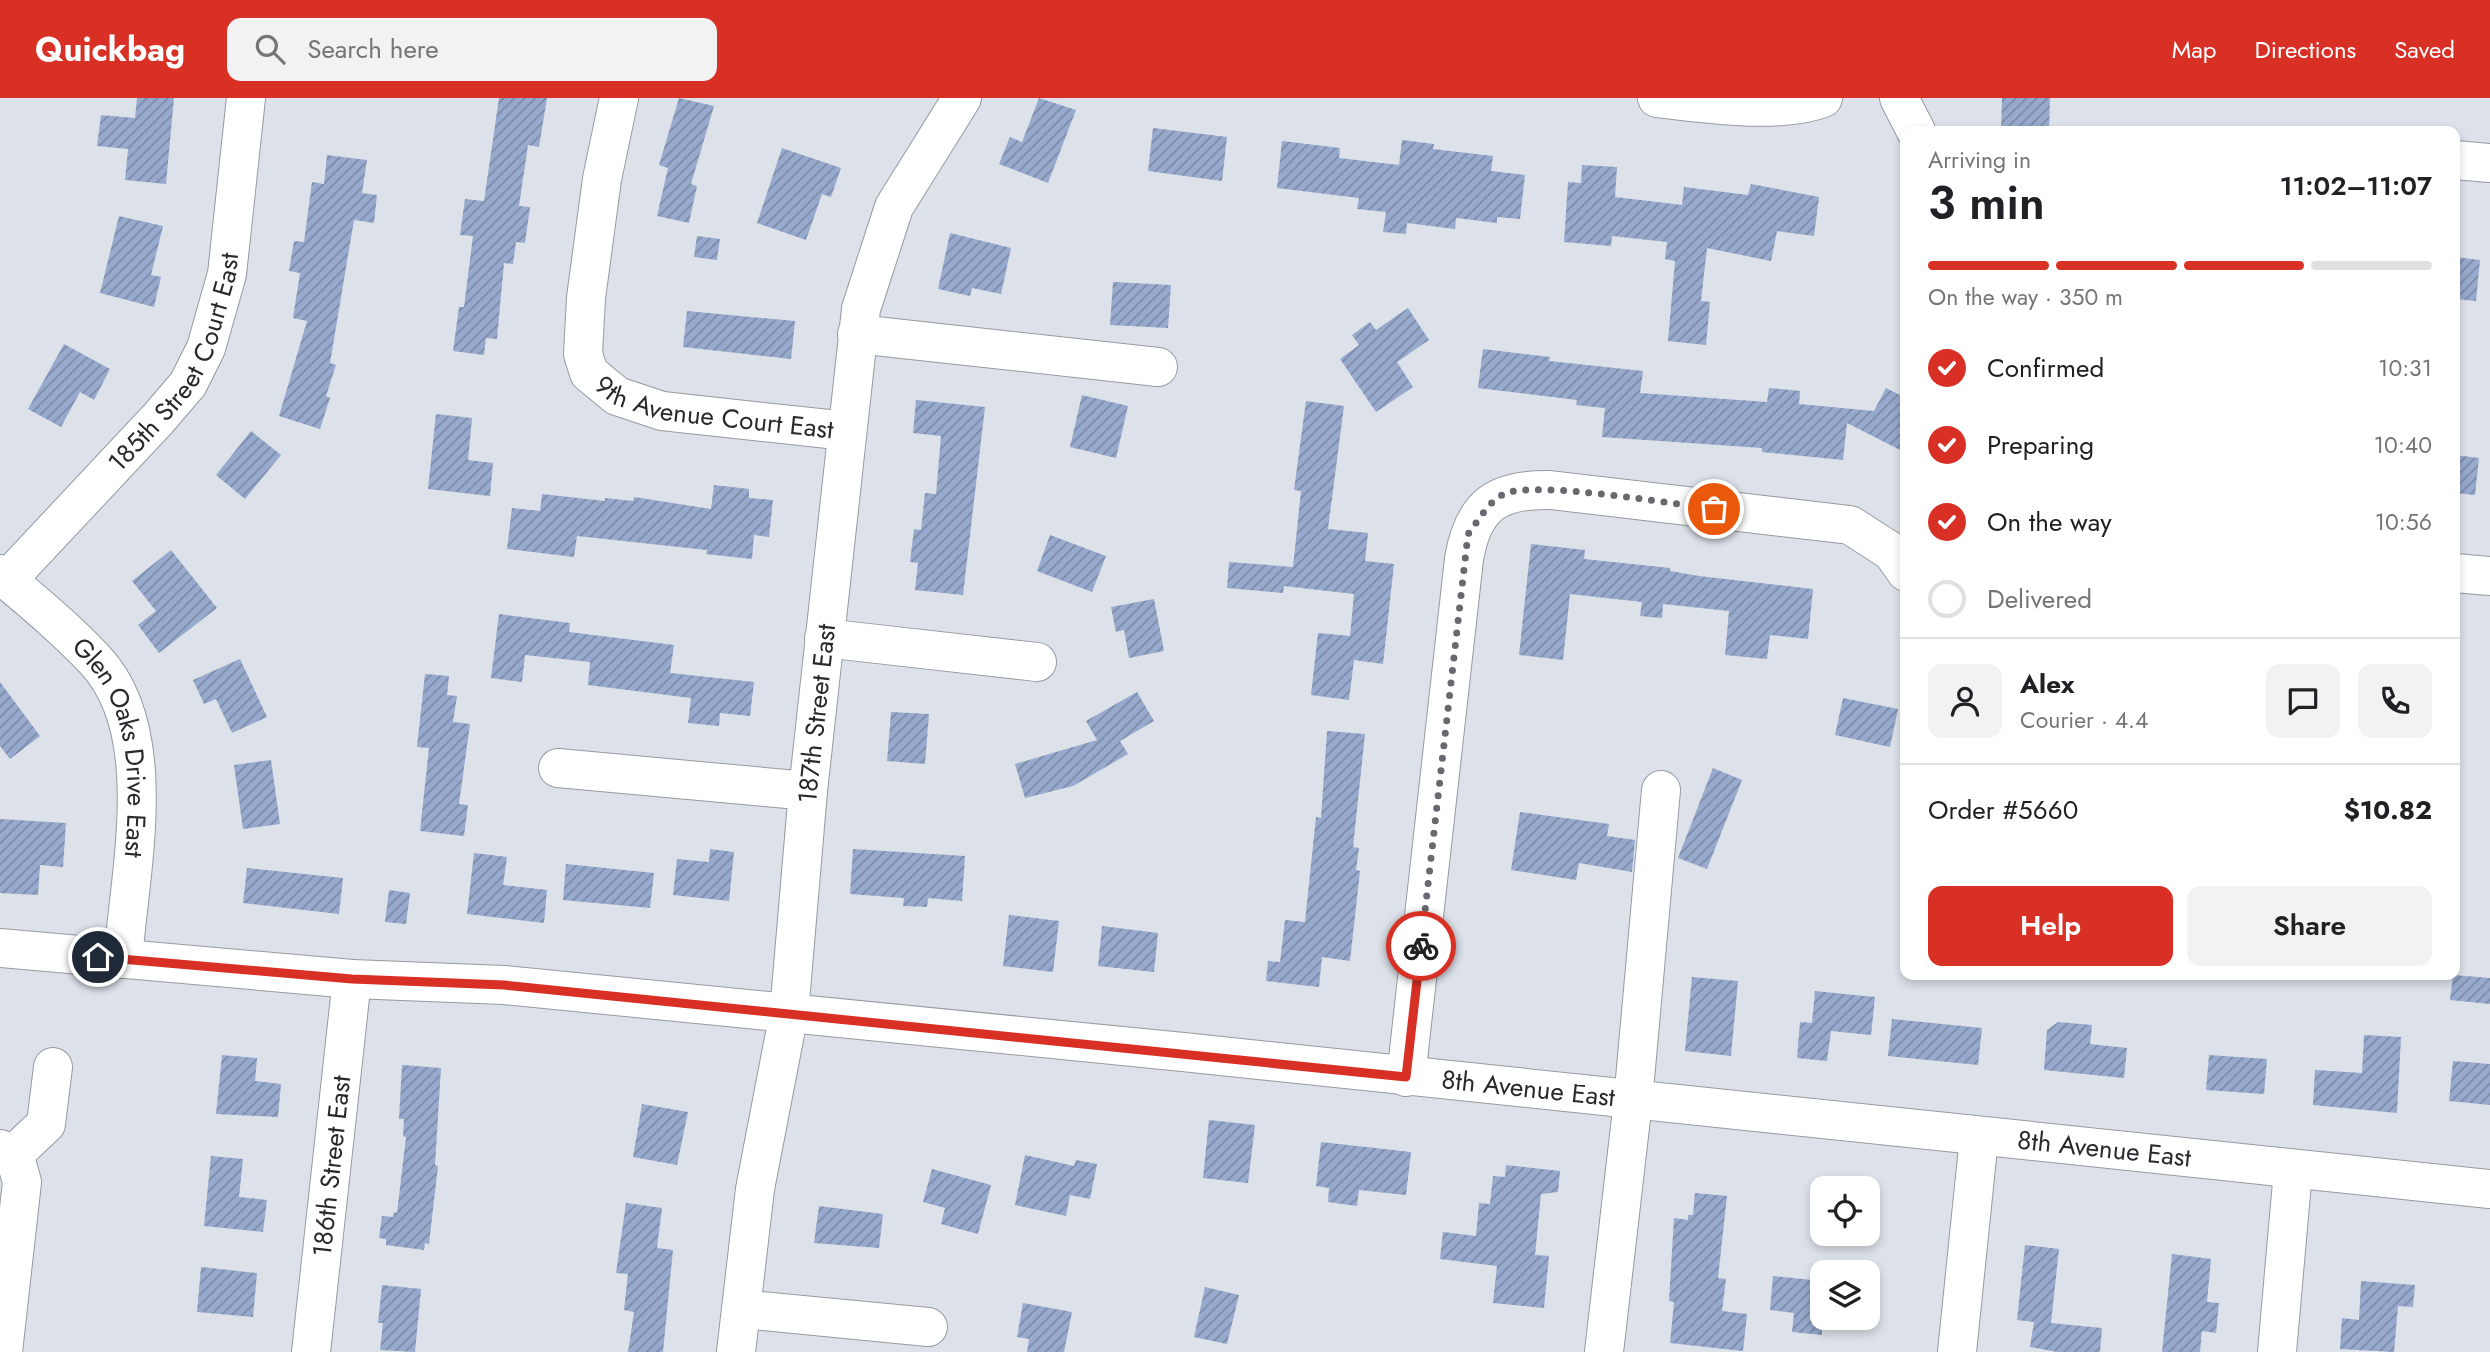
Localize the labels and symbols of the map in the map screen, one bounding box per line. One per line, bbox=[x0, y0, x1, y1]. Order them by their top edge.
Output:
street label: 185th Street Court East bbox=[99, 250, 248, 480]
street label: 9th Avenue Court East bbox=[586, 366, 836, 448]
pin bbox=[1684, 479, 1744, 539]
street label: 187th Street East bbox=[788, 621, 845, 805]
street label: Glen Oaks Drive East bbox=[64, 628, 156, 860]
courier bbox=[1386, 911, 1456, 981]
pin bbox=[68, 927, 128, 987]
street label: 8th Avenue East bbox=[1440, 1060, 1618, 1116]
street label: 186th Street East bbox=[303, 1073, 360, 1259]
street label: 8th Avenue East bbox=[2016, 1121, 2194, 1177]

